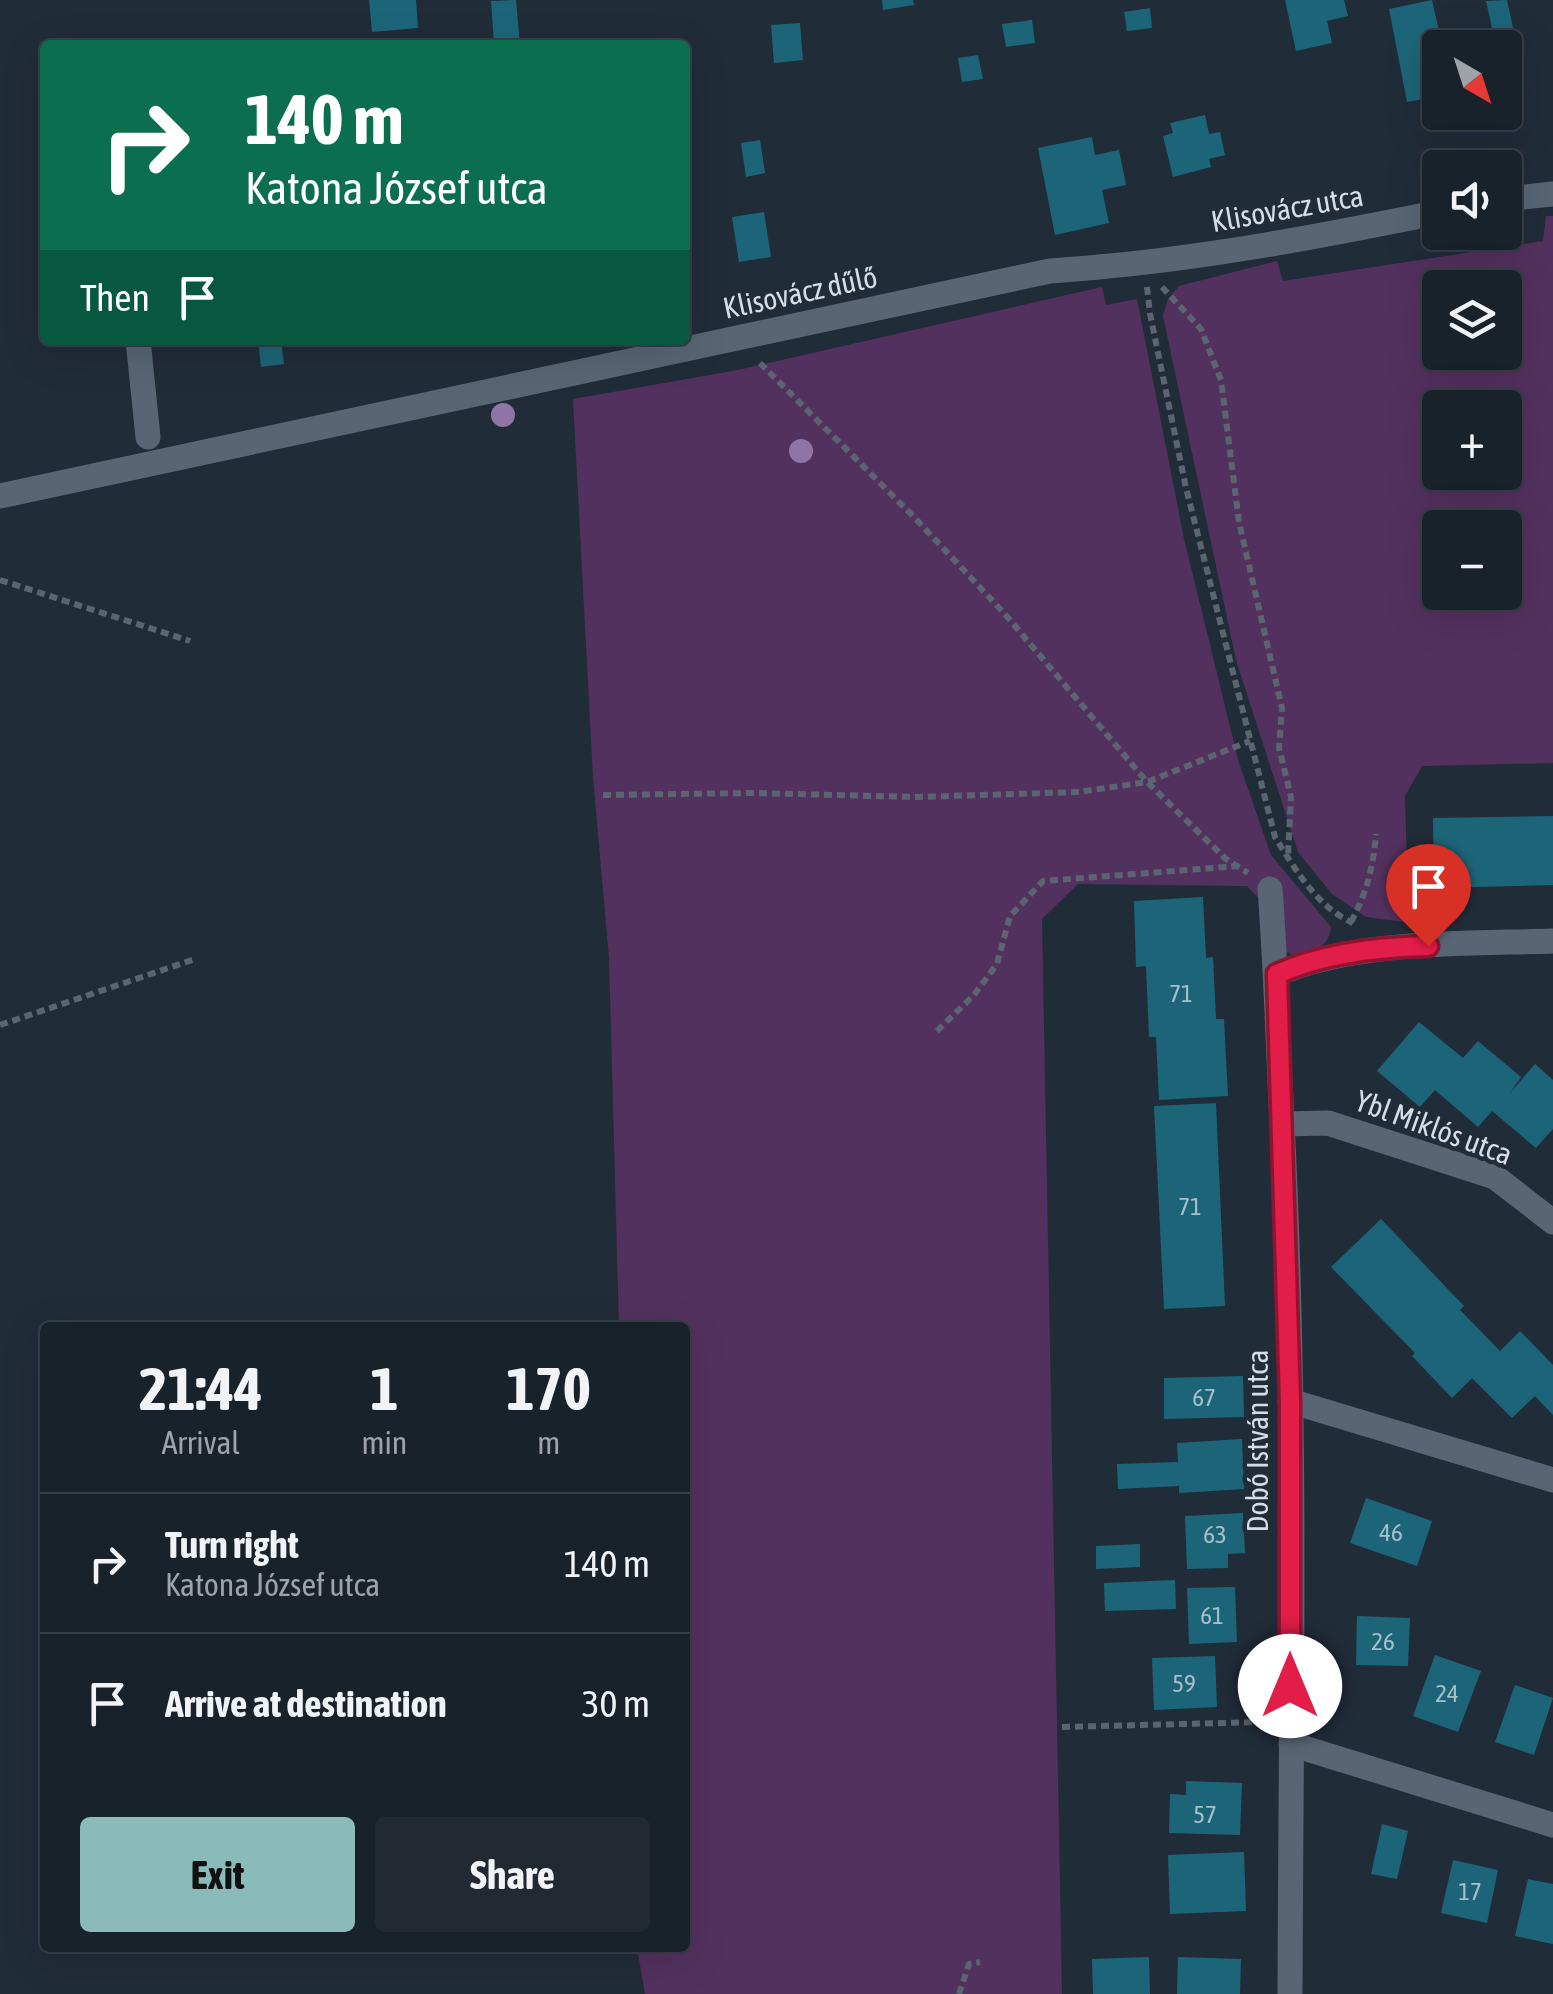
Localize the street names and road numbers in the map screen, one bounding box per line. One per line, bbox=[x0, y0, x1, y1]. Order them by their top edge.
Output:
street label: Klisovácz utca bbox=[1208, 178, 1366, 238]
street label: Klisovácz dűlő bbox=[720, 259, 880, 325]
street label: Ybl Miklós utca bbox=[1351, 1083, 1517, 1171]
street label: Dobó István utca bbox=[1240, 1350, 1274, 1532]

